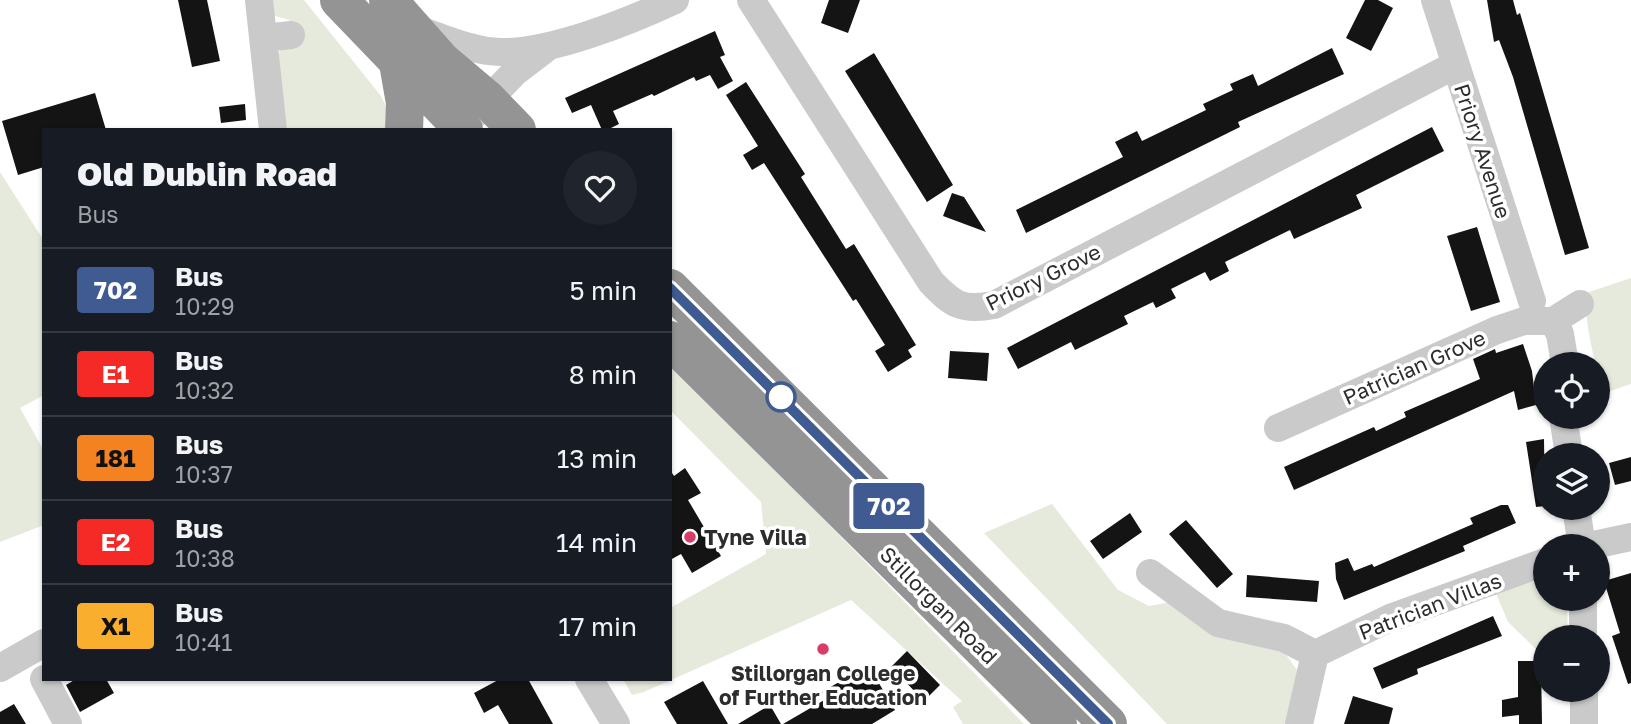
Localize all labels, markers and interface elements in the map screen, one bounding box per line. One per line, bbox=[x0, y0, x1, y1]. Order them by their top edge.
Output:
street label: Priory Avenue bbox=[1449, 80, 1517, 222]
button: heart bbox=[563, 151, 637, 225]
text: Old Dublin Road bbox=[77, 154, 337, 193]
text: Bus bbox=[77, 200, 119, 228]
street label: Priory Grove bbox=[981, 238, 1105, 316]
text: Bus bbox=[175, 261, 223, 292]
text: 702 bbox=[94, 275, 137, 304]
text: 5 min bbox=[569, 275, 637, 306]
text: 10:29 bbox=[175, 292, 235, 320]
street label: Patrician Grove bbox=[1339, 324, 1489, 410]
text: Bus bbox=[175, 345, 223, 376]
map controls bbox=[1533, 352, 1610, 702]
button: locate bbox=[1533, 352, 1610, 429]
text: E1 bbox=[102, 359, 129, 388]
text: 8 min bbox=[569, 359, 637, 390]
text: 10:32 bbox=[175, 376, 234, 404]
unlabelled marker bbox=[766, 382, 796, 412]
text: Bus bbox=[175, 429, 223, 460]
text: 181 bbox=[95, 443, 136, 472]
text: 13 min bbox=[557, 443, 637, 474]
button: layers bbox=[1533, 443, 1610, 520]
text: 10:37 bbox=[175, 460, 233, 488]
line badge: 702 bbox=[849, 483, 929, 529]
text: 702 bbox=[867, 491, 911, 520]
text: Bus bbox=[175, 513, 223, 544]
place label: Tyne Villa bbox=[704, 524, 807, 550]
text: E2 bbox=[101, 527, 130, 556]
text: 14 min bbox=[556, 527, 637, 558]
marker: Tyne Villa bbox=[682, 529, 698, 545]
button: + bbox=[1533, 534, 1610, 611]
street label: Stillorgan Road bbox=[875, 541, 1003, 669]
text: 10:38 bbox=[175, 544, 235, 572]
street label: Patrician Villas bbox=[1355, 567, 1505, 645]
text: Bus bbox=[175, 597, 223, 628]
text: X1 bbox=[101, 611, 130, 640]
text: 17 min bbox=[558, 611, 637, 642]
button: − bbox=[1533, 625, 1610, 702]
text: 10:41 bbox=[175, 628, 233, 656]
marker: Stillorgan College of Further Education bbox=[815, 641, 831, 657]
place label: Stillorgan College of Further Education bbox=[719, 660, 927, 710]

